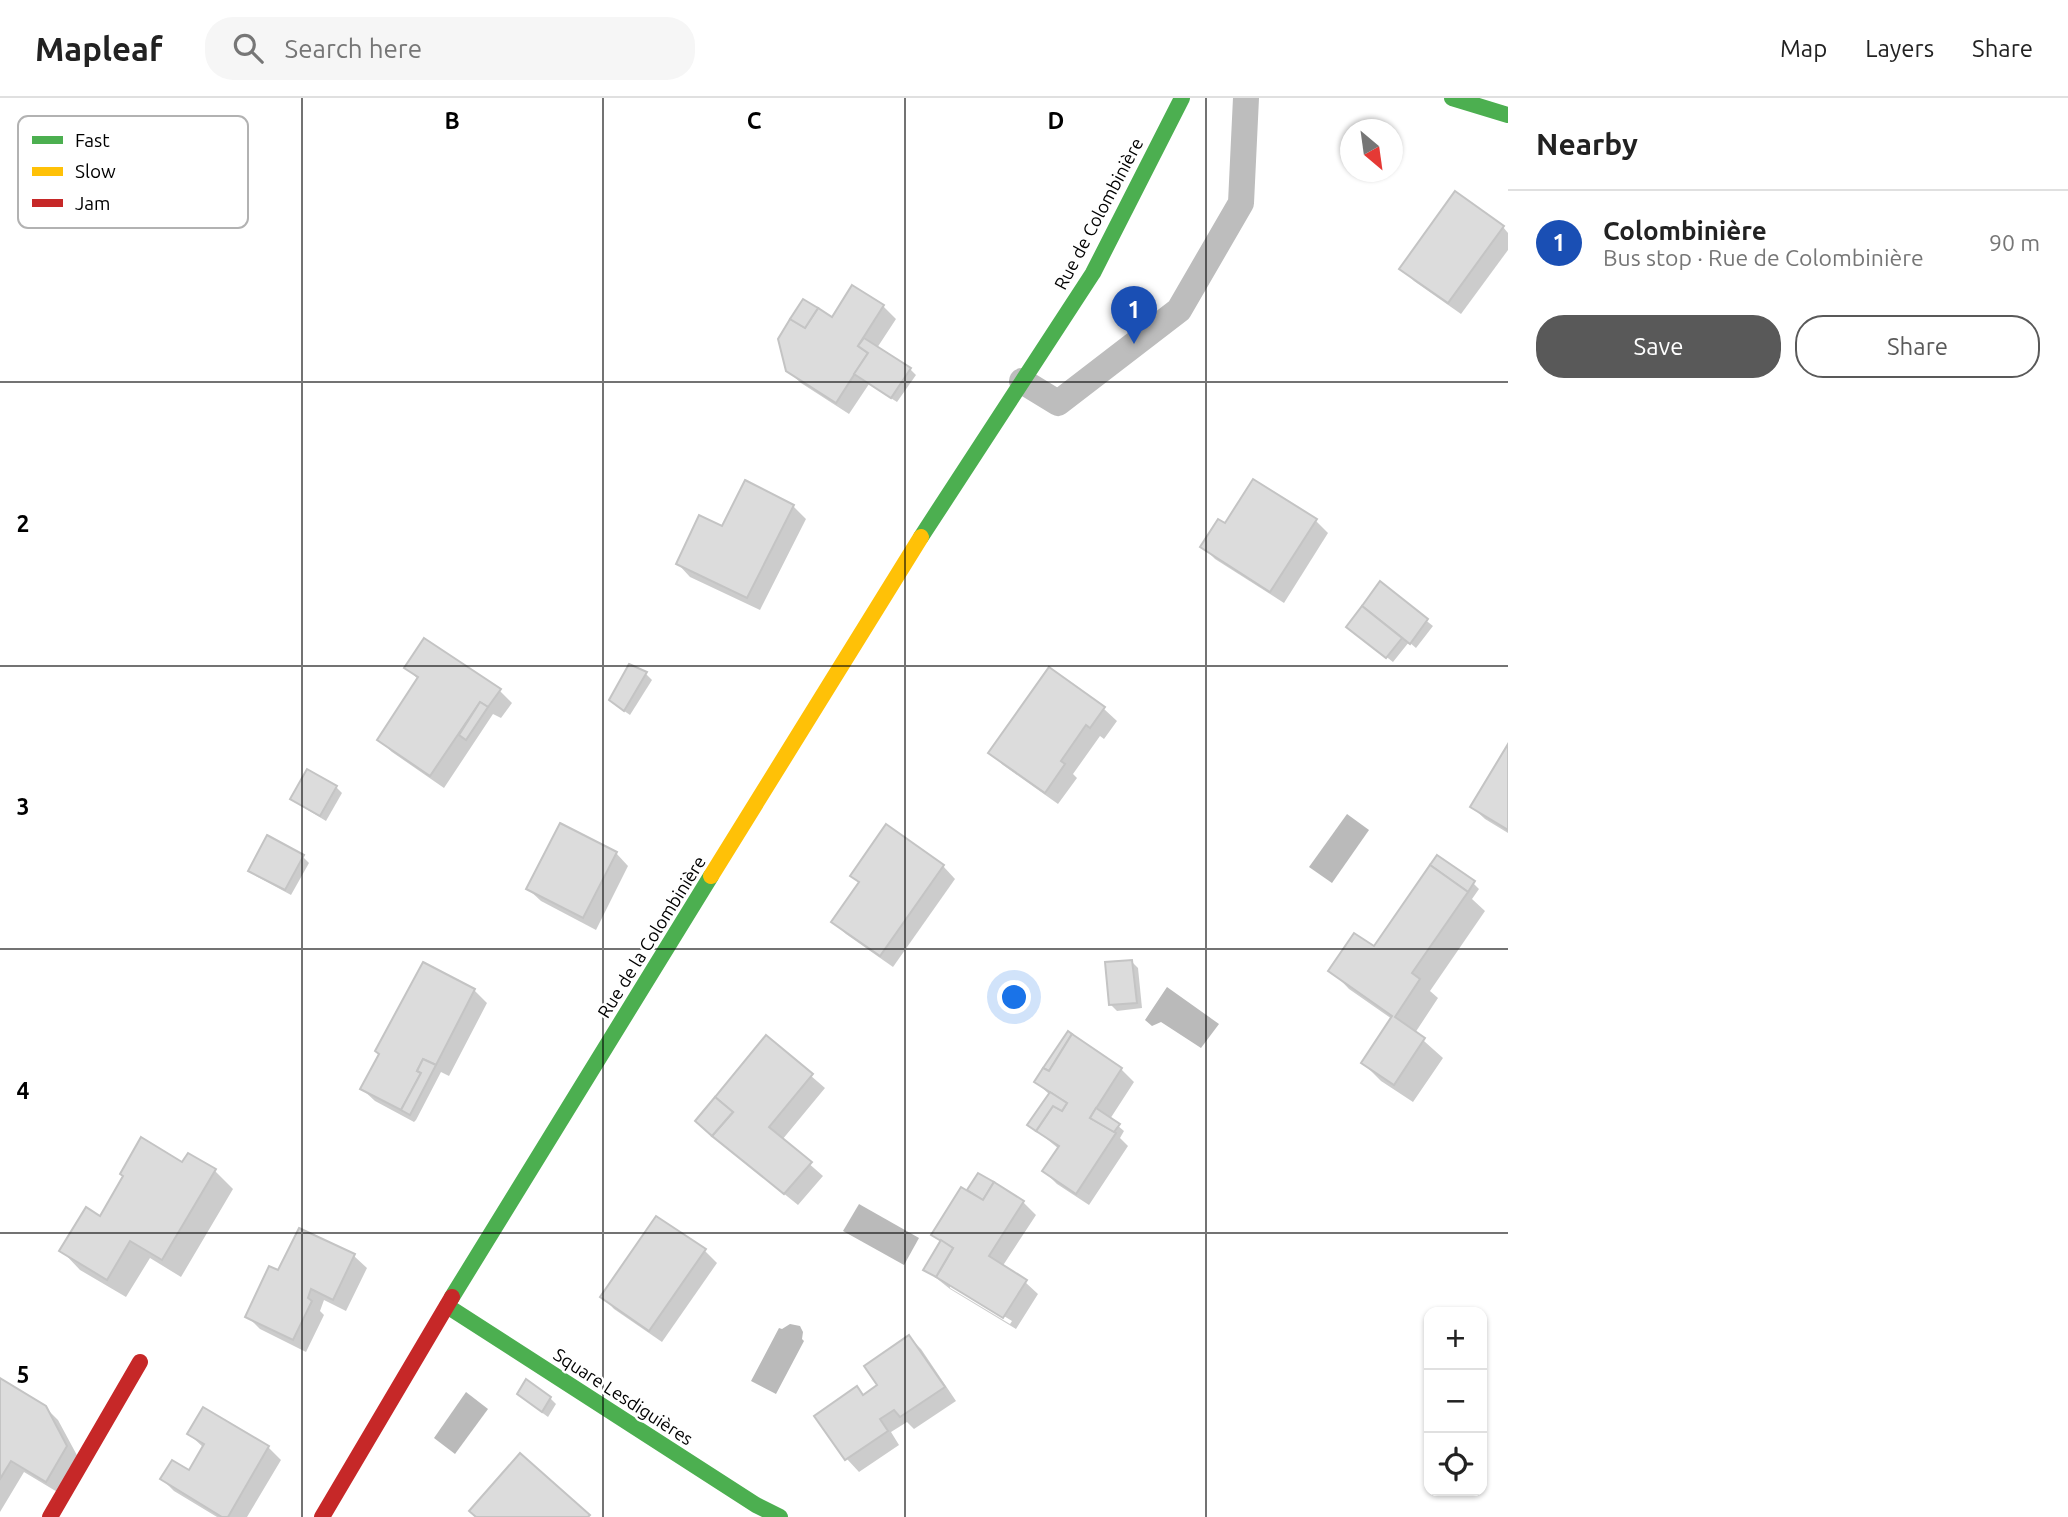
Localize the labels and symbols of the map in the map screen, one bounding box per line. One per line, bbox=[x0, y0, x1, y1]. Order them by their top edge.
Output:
text: B bbox=[444, 108, 460, 133]
text: C bbox=[747, 108, 762, 133]
text: D bbox=[1048, 108, 1064, 133]
legend bbox=[18, 116, 248, 228]
north arrow bbox=[1340, 119, 1403, 182]
text: Fast bbox=[75, 129, 110, 151]
street label: Rue de Colombinière bbox=[1050, 134, 1147, 293]
text: Slow bbox=[75, 160, 116, 182]
text: Jam bbox=[75, 192, 111, 214]
pin: 1 bbox=[1111, 286, 1157, 344]
text: 2 bbox=[17, 511, 29, 536]
text: 3 bbox=[17, 794, 29, 819]
street label: Rue de la Colombinière bbox=[593, 852, 709, 1021]
your location bbox=[997, 980, 1031, 1014]
text: 4 bbox=[17, 1078, 30, 1103]
street label: Square Lesdiguières bbox=[550, 1344, 697, 1449]
text: 5 bbox=[17, 1362, 29, 1387]

